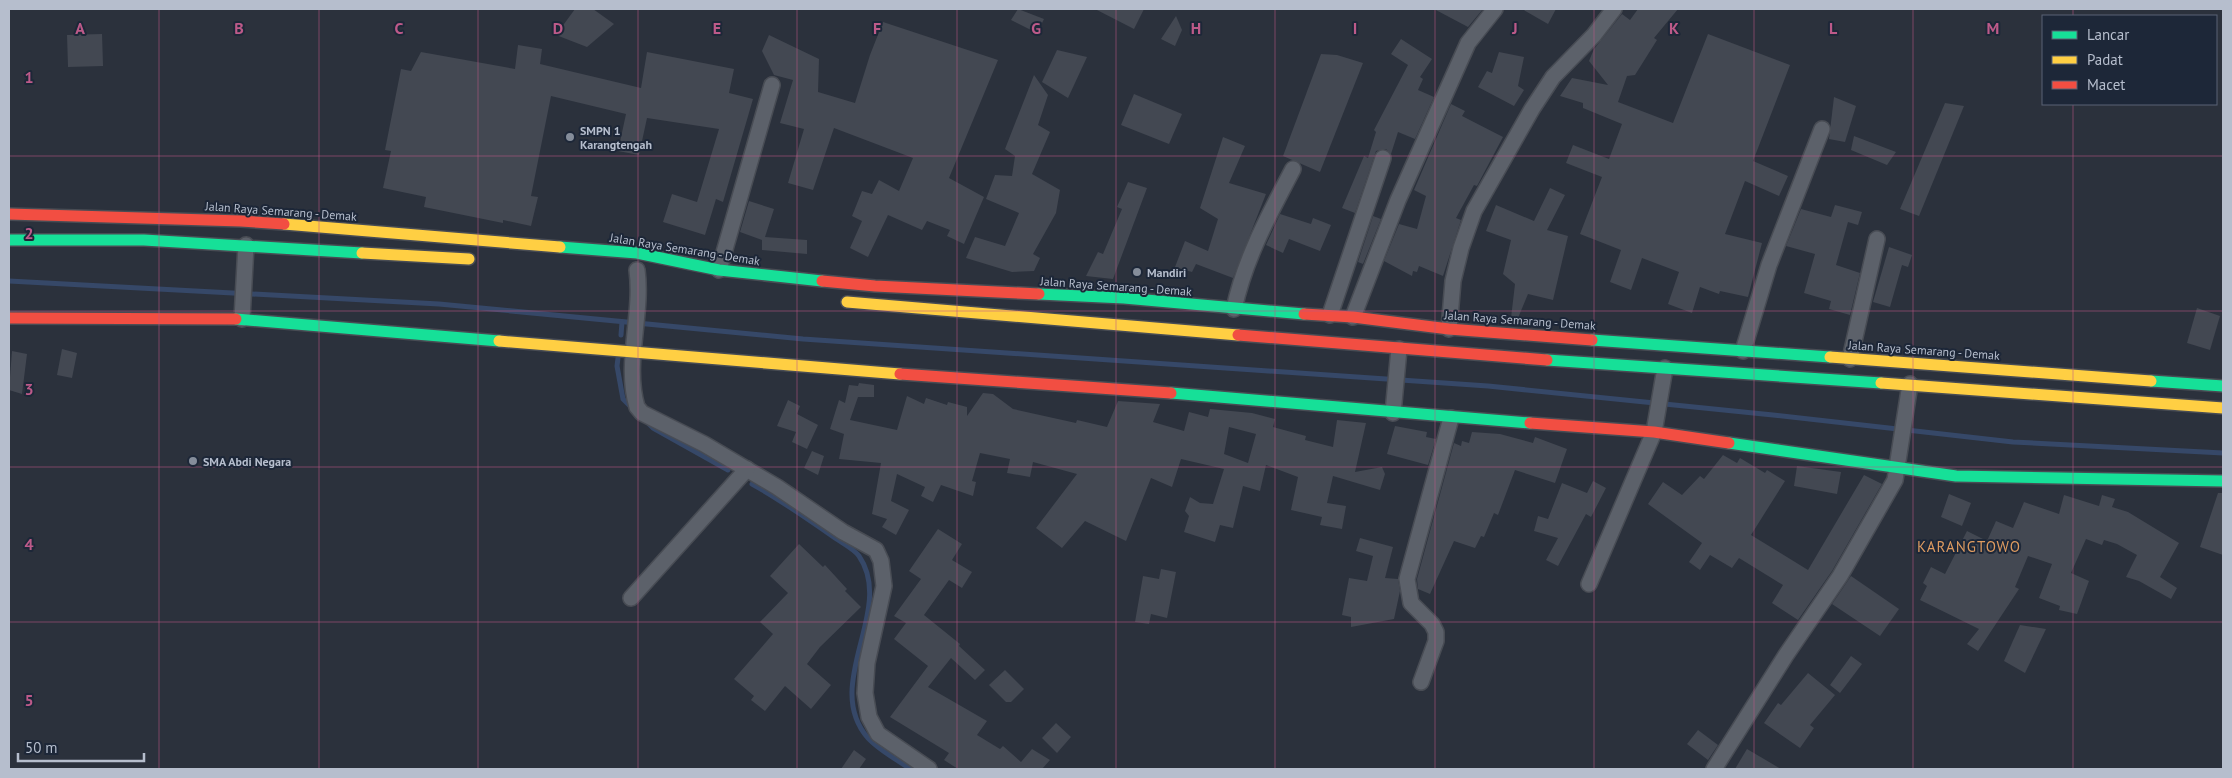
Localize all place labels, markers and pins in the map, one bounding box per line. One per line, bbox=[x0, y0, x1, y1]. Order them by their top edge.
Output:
place label: SMPN 1 Karangtengah bbox=[580, 123, 652, 152]
marker: SMPN 1 Karangtengah bbox=[564, 131, 576, 143]
place label: Mandiri bbox=[1147, 265, 1186, 280]
marker: Mandiri bbox=[1131, 266, 1143, 278]
place label: SMA Abdi Negara bbox=[203, 454, 291, 469]
marker: SMA Abdi Negara bbox=[187, 455, 199, 467]

